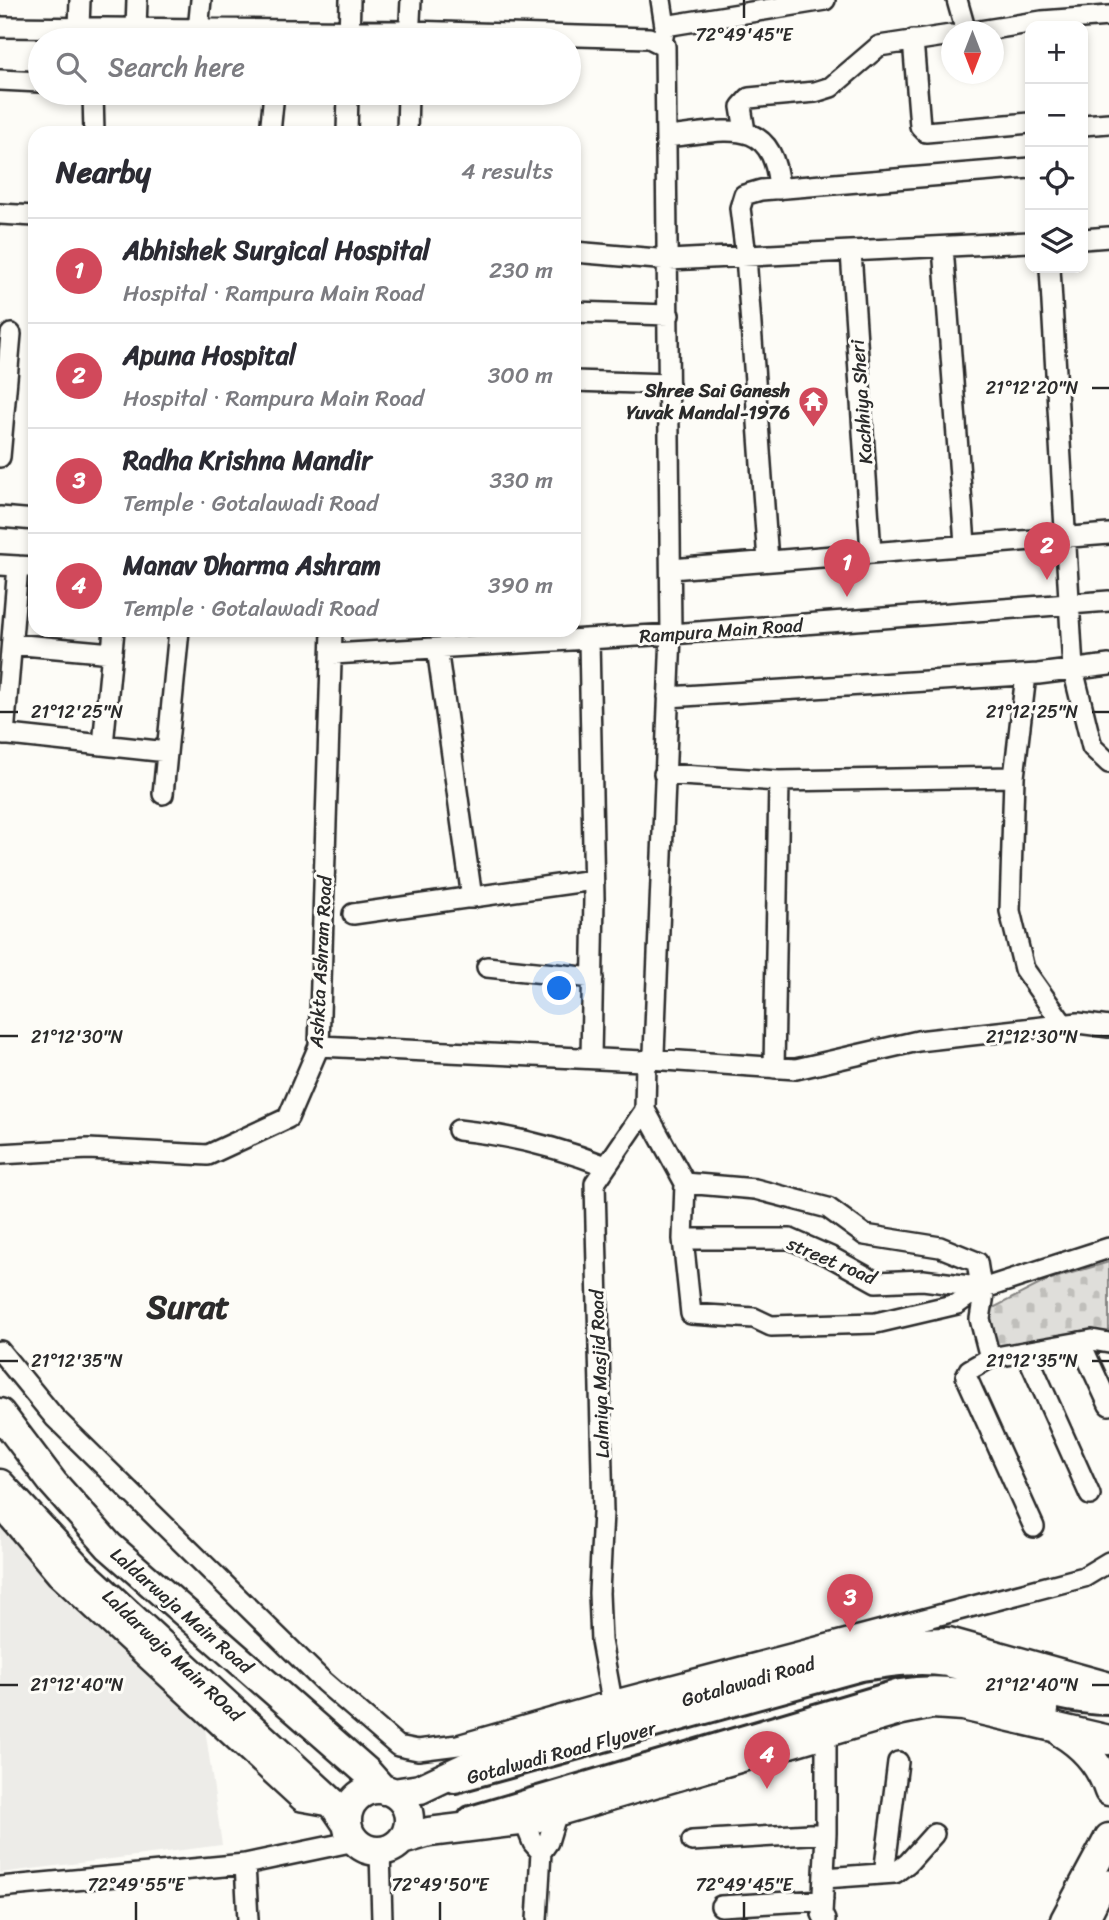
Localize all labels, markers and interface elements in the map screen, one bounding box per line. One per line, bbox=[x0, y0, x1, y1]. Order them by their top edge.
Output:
text: 72°49'45"E bbox=[695, 19, 794, 51]
north arrow bbox=[941, 21, 1004, 84]
map controls bbox=[1025, 21, 1088, 273]
button: + bbox=[1025, 21, 1088, 84]
search box bbox=[28, 28, 581, 105]
text: Search here bbox=[108, 44, 245, 90]
icon: search bbox=[52, 48, 90, 86]
button: − bbox=[1025, 84, 1088, 147]
text: Nearby bbox=[56, 145, 151, 199]
button: locate bbox=[1025, 147, 1088, 210]
text: 4 results bbox=[461, 151, 553, 192]
button: layers bbox=[1025, 210, 1088, 273]
text: Abhishek Surgical Hospital bbox=[123, 227, 430, 273]
text: 1 bbox=[74, 250, 84, 291]
text: 230 m bbox=[489, 250, 553, 291]
text: Hospital · Rampura Main Road bbox=[123, 273, 424, 314]
text: Apuna Hospital bbox=[123, 332, 296, 378]
street label: Kachhiya Sheri bbox=[841, 338, 882, 465]
text: 2 bbox=[72, 355, 86, 396]
text: 300 m bbox=[488, 355, 553, 396]
text: 21°12'20"N bbox=[986, 372, 1079, 404]
place label: Shree Sai Ganesh Yuvak Mandal-1976 bbox=[627, 374, 790, 429]
text: Hospital · Rampura Main Road bbox=[123, 378, 424, 419]
temple icon: Shree Sai Ganesh Yuvak Mandal-1976 bbox=[796, 384, 830, 428]
text: Radha Krishna Mandir bbox=[123, 437, 372, 483]
text: 3 bbox=[73, 460, 85, 501]
text: 330 m bbox=[490, 460, 553, 501]
text: Temple · Gotalawadi Road bbox=[123, 483, 378, 524]
pin: 2 bbox=[1024, 522, 1070, 580]
pin: 1 bbox=[824, 539, 870, 597]
text: Manav Dharma Ashram bbox=[123, 542, 381, 588]
text: 4 bbox=[72, 565, 86, 606]
text: 390 m bbox=[488, 565, 553, 606]
text: Temple · Gotalawadi Road bbox=[123, 588, 378, 629]
street label: Rampura Main Road bbox=[638, 608, 805, 653]
text: 21°12'25"N bbox=[31, 696, 123, 728]
text: 21°12'25"N bbox=[986, 696, 1078, 728]
street label: Ashkta Ashram Road bbox=[299, 873, 342, 1050]
your location bbox=[542, 971, 576, 1005]
text: 21°12'30"N bbox=[31, 1021, 123, 1053]
text: 21°12'30"N bbox=[986, 1021, 1078, 1053]
street label: street road bbox=[781, 1226, 884, 1295]
district label: Surat bbox=[146, 1278, 230, 1336]
street label: Lalmiya Masjid Road bbox=[580, 1287, 619, 1459]
text: 21°12'35"N bbox=[31, 1345, 123, 1377]
text: 21°12'35"N bbox=[986, 1345, 1078, 1377]
street label: Laldarwaja Main Road bbox=[103, 1539, 262, 1683]
pin: 3 bbox=[827, 1574, 873, 1632]
street label: Laldarwaja Main ROad bbox=[94, 1581, 252, 1731]
street label: Gotalawadi Road bbox=[677, 1646, 820, 1716]
text: 21°12'40"N bbox=[30, 1669, 124, 1701]
text: 21°12'40"N bbox=[985, 1669, 1079, 1701]
street label: Gotalwadi Road Flyover bbox=[463, 1711, 661, 1794]
pin: 4 bbox=[744, 1731, 790, 1789]
text: 72°49'55"E bbox=[88, 1869, 185, 1901]
text: 72°49'50"E bbox=[391, 1869, 490, 1901]
text: 72°49'45"E bbox=[695, 1869, 794, 1901]

